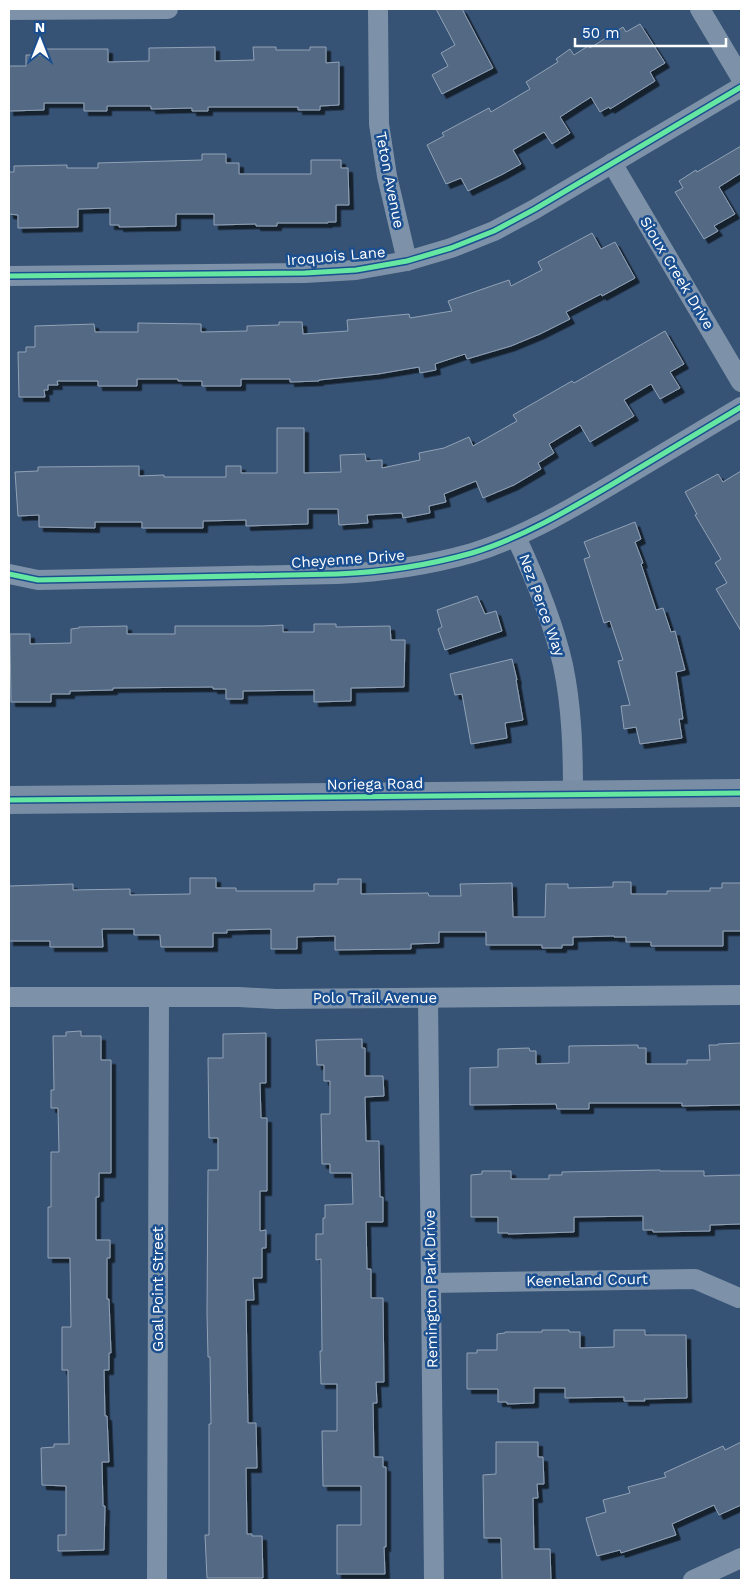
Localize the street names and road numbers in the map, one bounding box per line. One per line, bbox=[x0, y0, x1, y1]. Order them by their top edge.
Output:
street label: Teton Avenue bbox=[372, 130, 408, 230]
street label: Sioux Creek Drive bbox=[636, 213, 718, 333]
street label: Iroquois Lane bbox=[286, 243, 386, 269]
street label: Cheyenne Drive bbox=[291, 546, 405, 572]
street label: Nez Perce Way bbox=[515, 551, 569, 659]
street label: Noriega Road bbox=[327, 774, 423, 794]
street label: Polo Trail Avenue bbox=[313, 989, 437, 1007]
street label: Remington Park Drive bbox=[421, 1210, 441, 1368]
street label: Goal Point Street bbox=[149, 1226, 167, 1352]
street label: Keeneland Court bbox=[526, 1270, 649, 1290]

